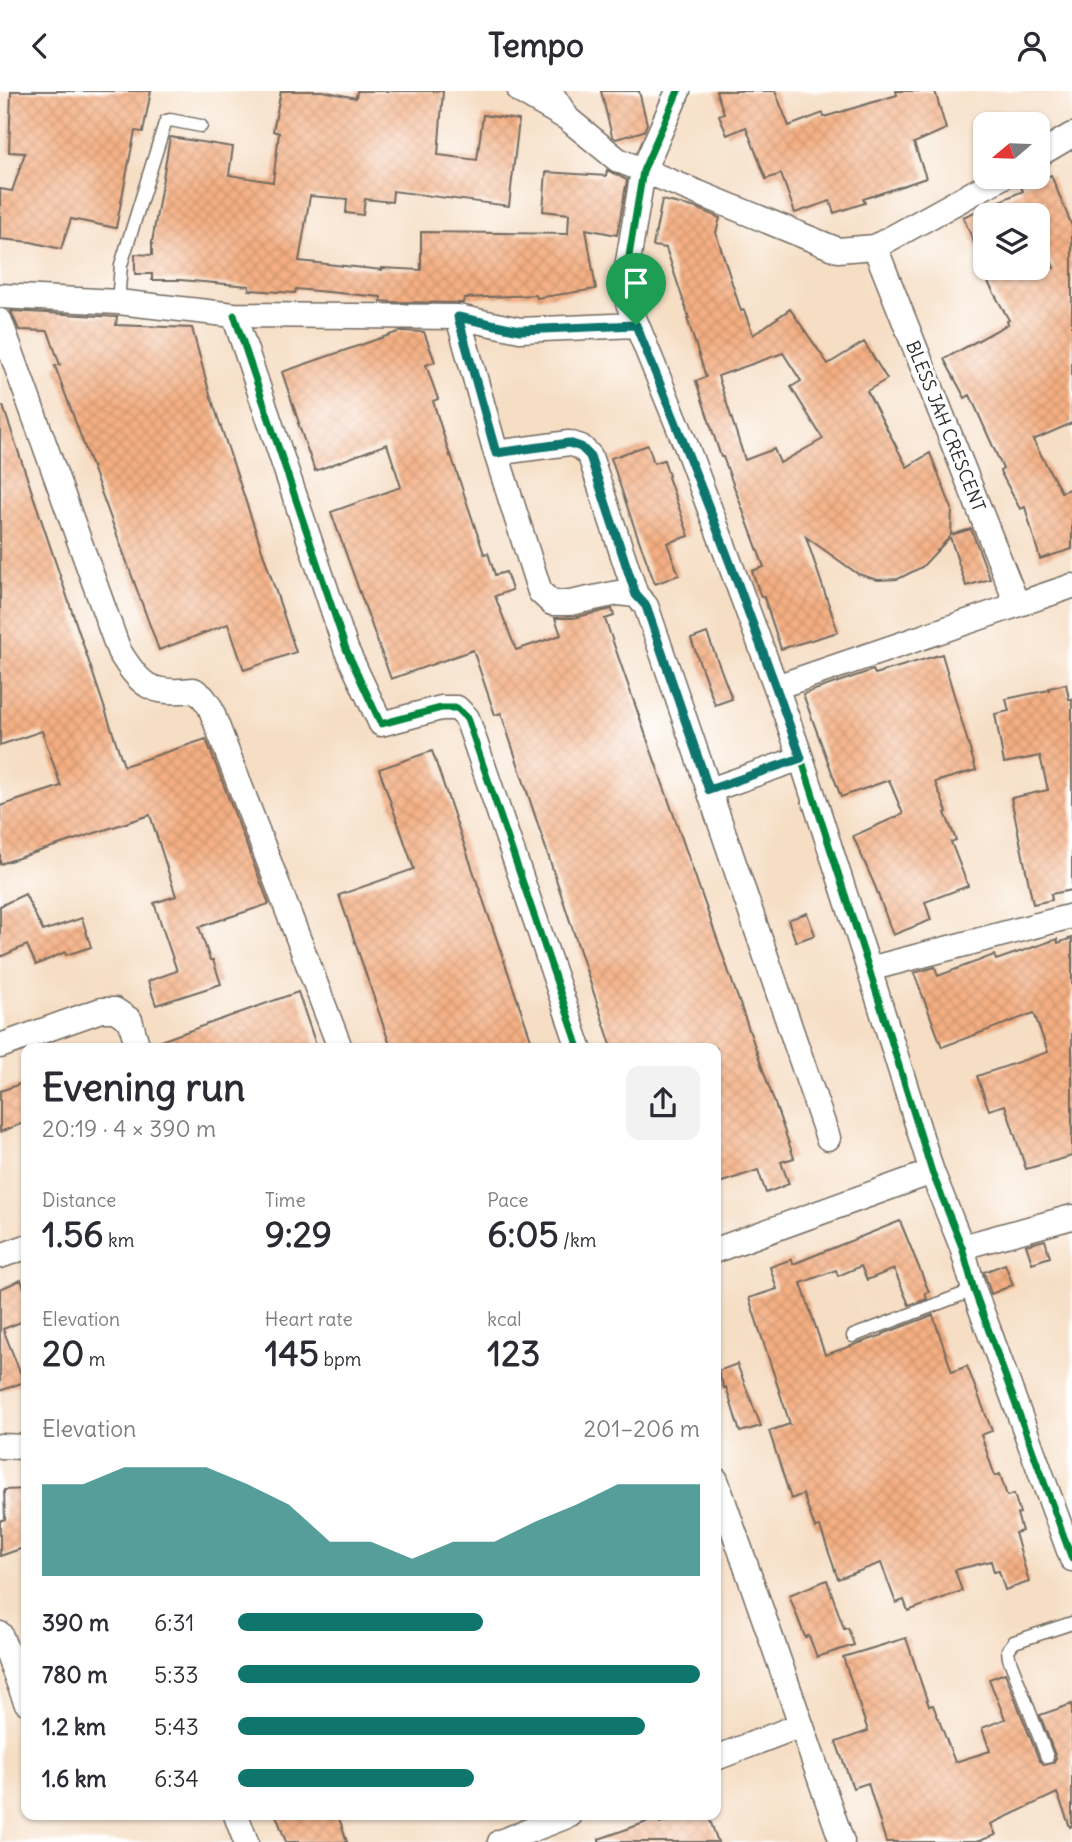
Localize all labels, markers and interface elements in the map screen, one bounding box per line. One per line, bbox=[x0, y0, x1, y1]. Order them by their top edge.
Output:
text: Tempo bbox=[488, 25, 584, 66]
icon: back bbox=[21, 27, 59, 65]
icon: person bbox=[1013, 27, 1051, 65]
north arrow bbox=[973, 112, 1050, 189]
map controls bbox=[973, 112, 1050, 280]
button: layers bbox=[973, 203, 1050, 280]
pin bbox=[606, 253, 666, 325]
icon: arrive bbox=[617, 264, 655, 302]
street label: BLESS JAH CRESCENT bbox=[901, 337, 991, 515]
text: Evening run bbox=[42, 1064, 245, 1111]
button: share bbox=[626, 1066, 700, 1140]
text: 20:19 · 4 × 390 m bbox=[42, 1114, 216, 1143]
text: Distance bbox=[42, 1188, 116, 1212]
text: Time bbox=[265, 1188, 306, 1212]
text: Pace bbox=[487, 1188, 529, 1212]
text: 1.56 bbox=[42, 1212, 103, 1256]
text: 9:29 bbox=[265, 1212, 332, 1256]
text: 6:05 bbox=[487, 1212, 559, 1256]
text: km bbox=[103, 1228, 134, 1252]
text: /km bbox=[559, 1228, 596, 1252]
text: Elevation bbox=[42, 1307, 120, 1331]
text: Heart rate bbox=[265, 1307, 353, 1331]
text: kcal bbox=[487, 1307, 522, 1331]
text: 20 bbox=[42, 1331, 84, 1375]
text: 145 bbox=[265, 1331, 319, 1375]
text: 123 bbox=[487, 1331, 540, 1375]
text: m bbox=[84, 1347, 105, 1371]
text: bpm bbox=[319, 1347, 361, 1371]
text: Elevation bbox=[42, 1414, 136, 1443]
text: 201–206 m bbox=[583, 1414, 700, 1443]
text: 390 m bbox=[42, 1608, 109, 1637]
text: 6:31 bbox=[154, 1608, 194, 1637]
text: 780 m bbox=[42, 1660, 107, 1689]
text: 5:33 bbox=[154, 1660, 199, 1689]
text: 1.2 km bbox=[42, 1712, 106, 1741]
text: 5:43 bbox=[154, 1712, 199, 1741]
text: 1.6 km bbox=[42, 1764, 107, 1793]
text: 6:34 bbox=[154, 1764, 199, 1793]

